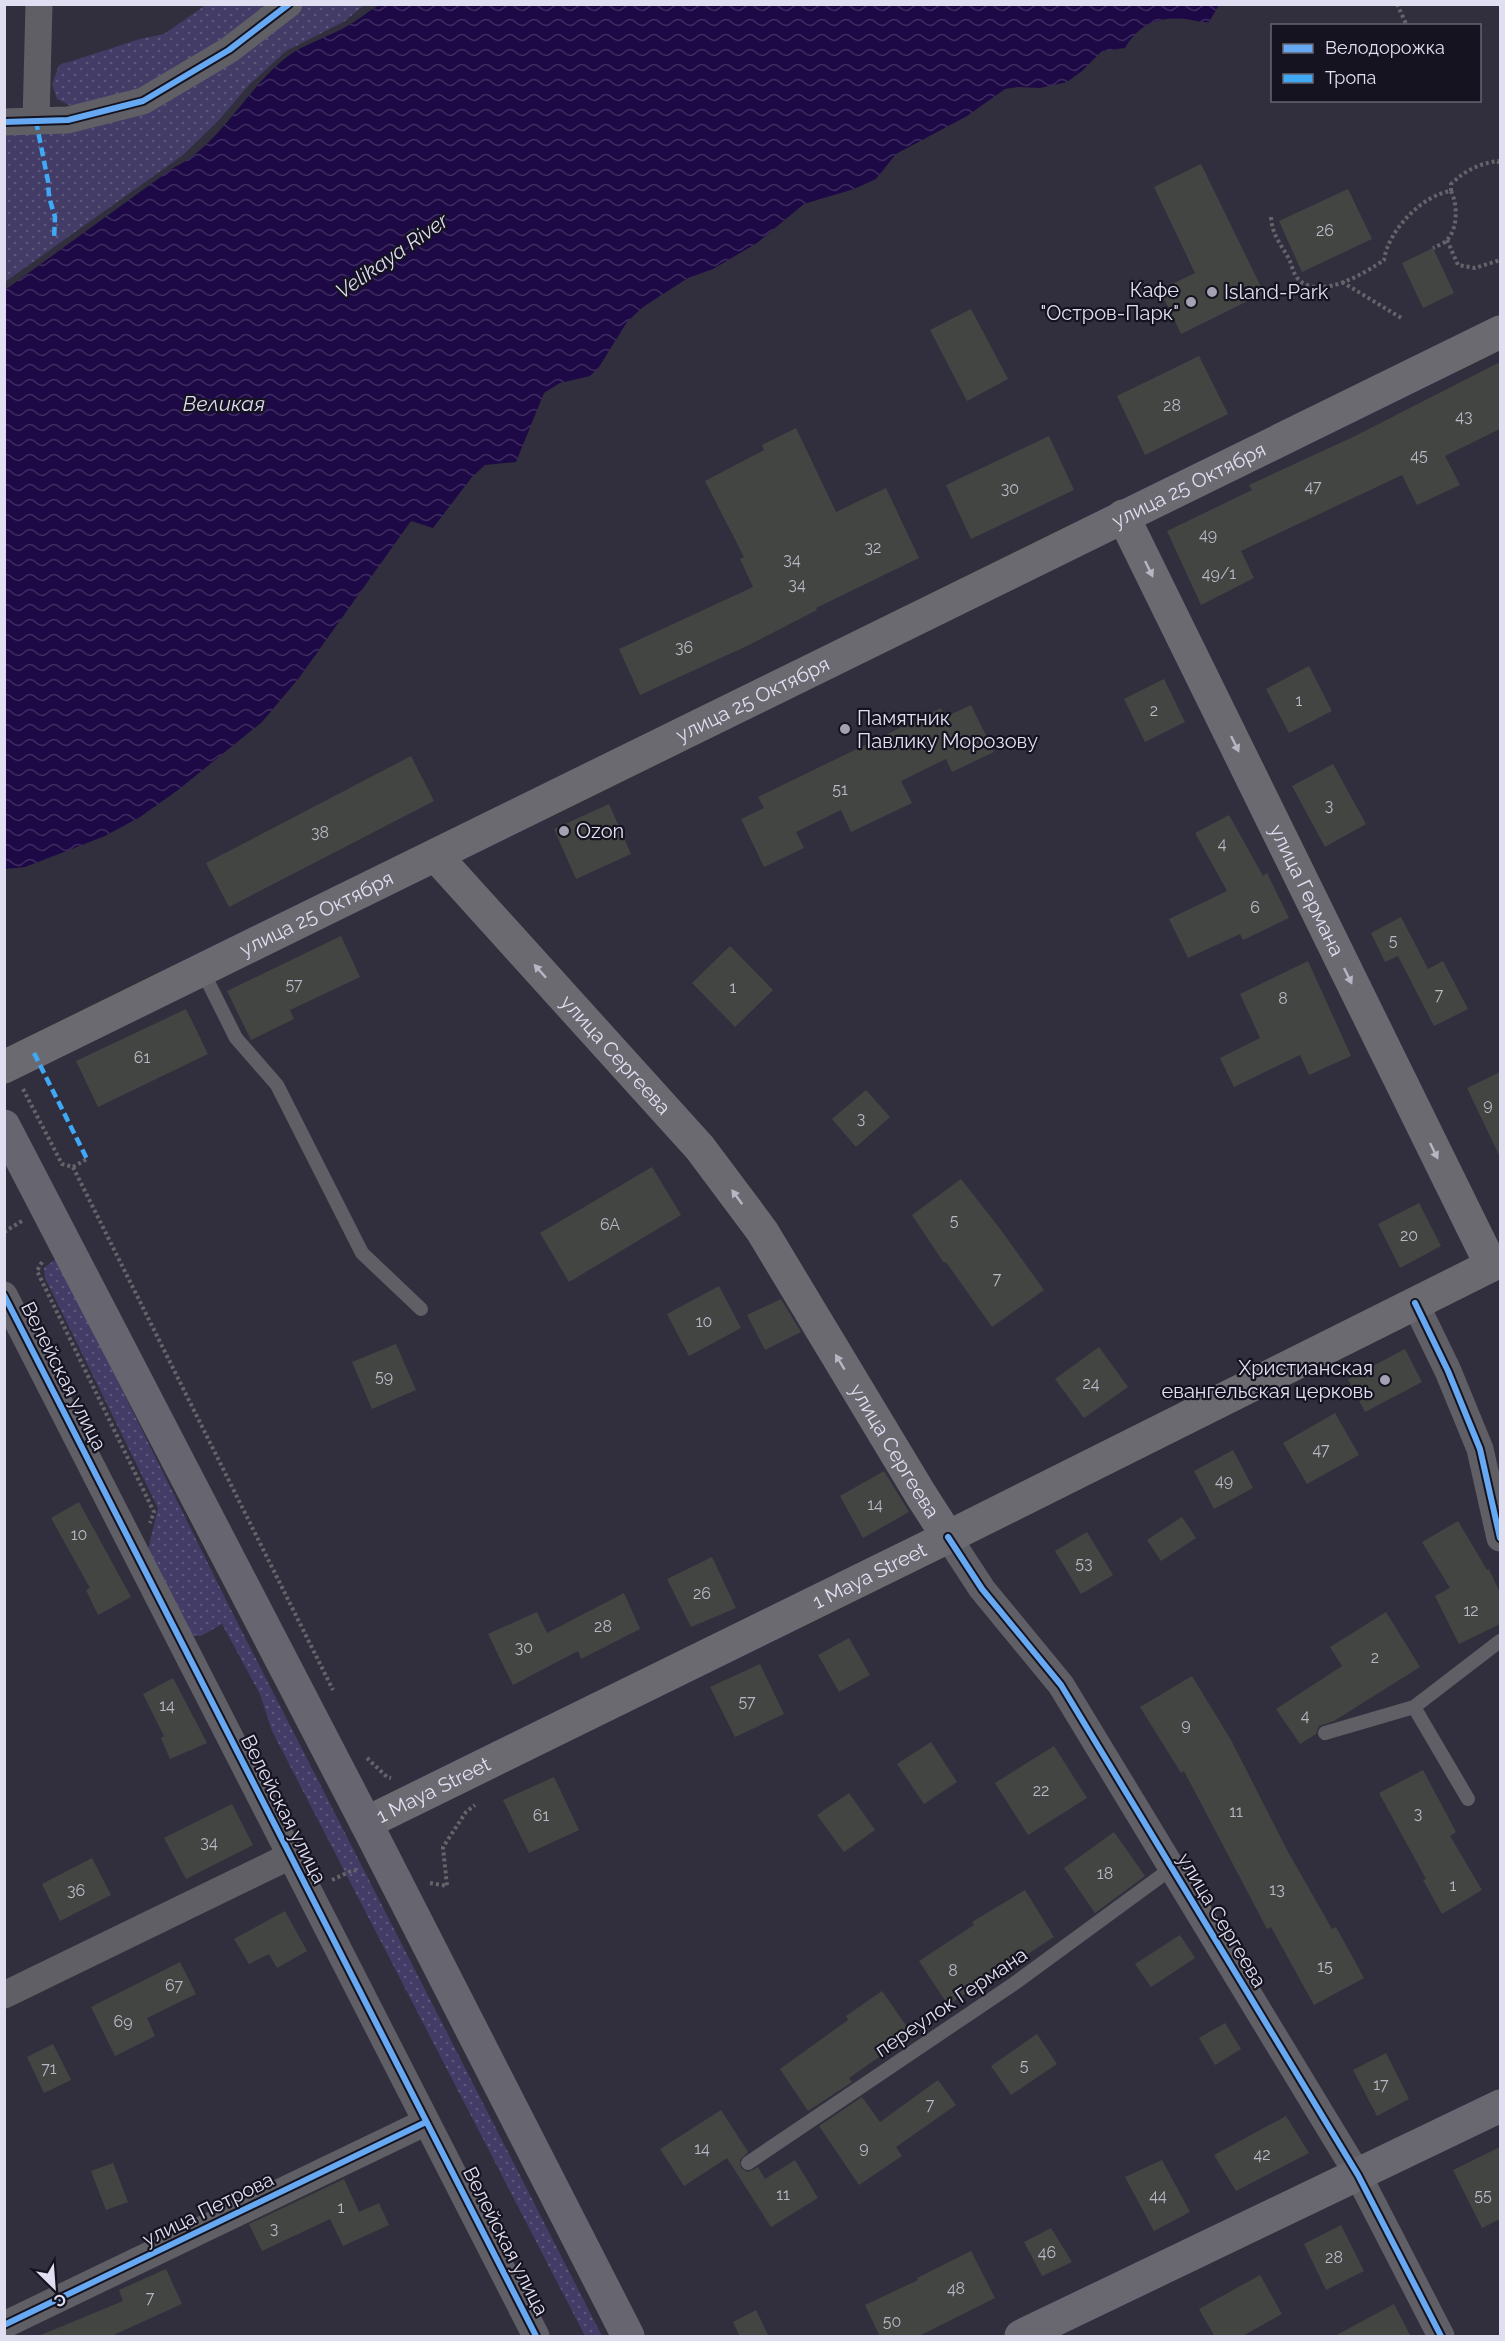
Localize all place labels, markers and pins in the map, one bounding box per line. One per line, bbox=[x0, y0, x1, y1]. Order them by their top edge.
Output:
place label: Кафе "Остров-Парк" bbox=[1040, 278, 1179, 325]
place label: Island-Park bbox=[1224, 280, 1329, 304]
marker: Island-Park bbox=[1205, 285, 1219, 299]
marker: Кафе "Остров-Парк" bbox=[1184, 295, 1198, 309]
place label: Памятник Павлику Морозову bbox=[857, 706, 1038, 753]
marker: Памятник Павлику Морозову bbox=[838, 722, 852, 736]
place label: Ozon bbox=[576, 819, 624, 843]
marker: Ozon bbox=[557, 824, 571, 838]
place label: Христианская евангельская церковь bbox=[1161, 1356, 1373, 1403]
marker: Христианская евангельская церковь bbox=[1378, 1373, 1392, 1387]

